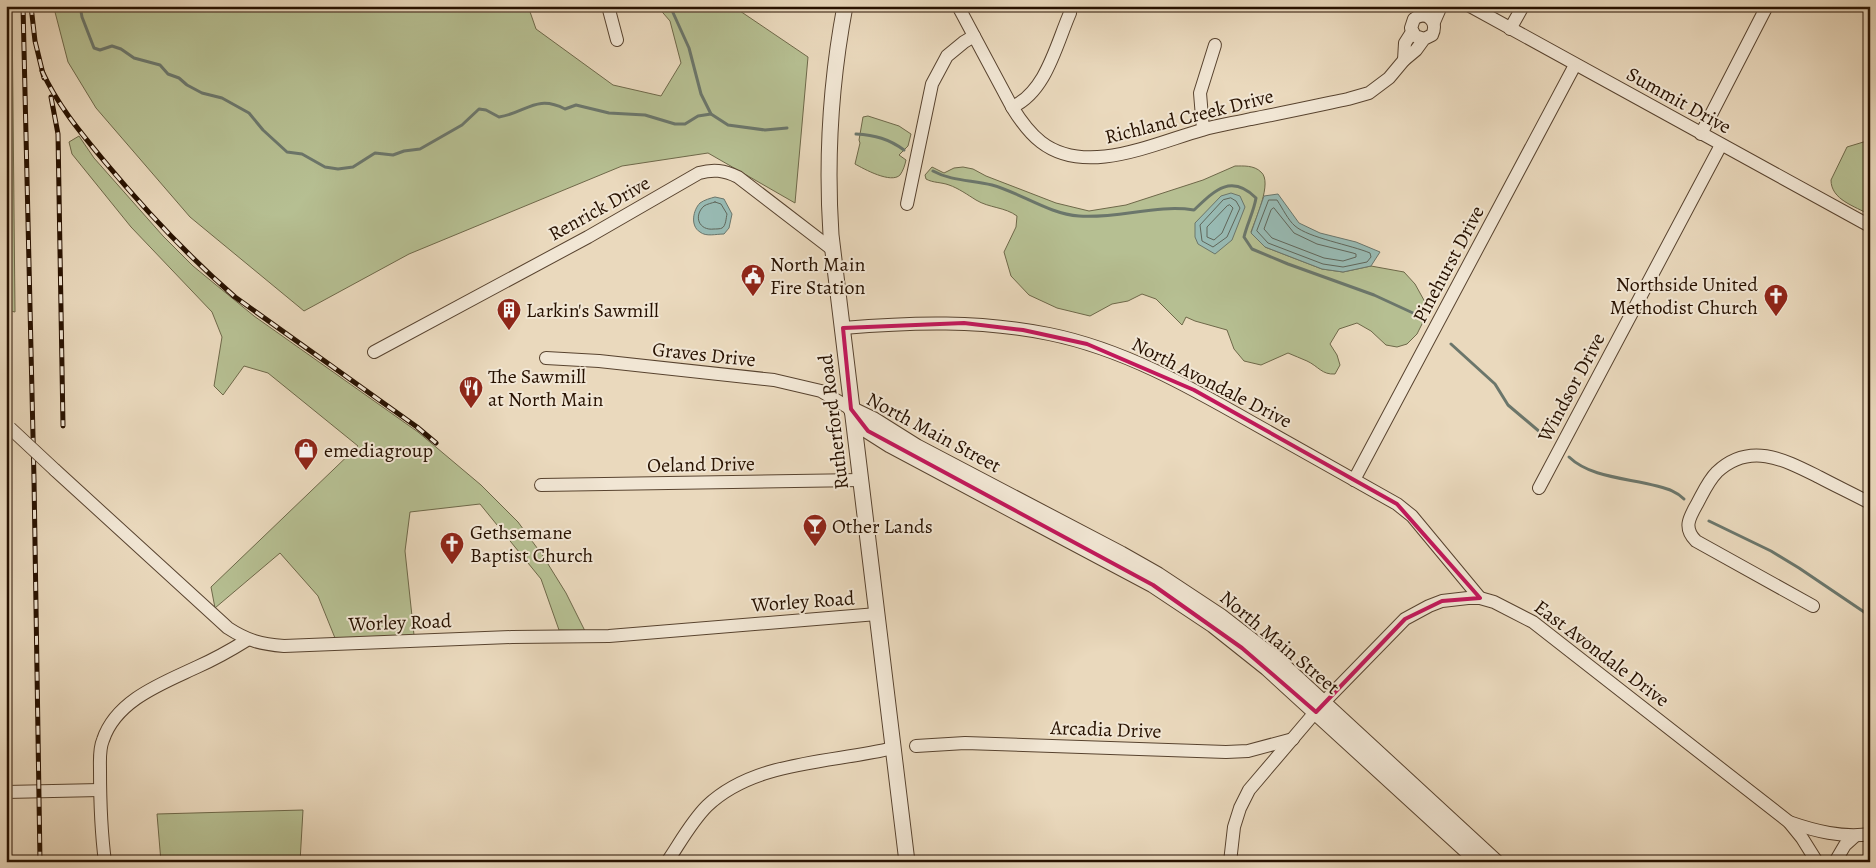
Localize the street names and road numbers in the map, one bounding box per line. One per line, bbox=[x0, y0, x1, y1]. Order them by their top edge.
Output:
street label: Summit Drive bbox=[1622, 61, 1736, 140]
street label: Richland Creek Drive bbox=[1102, 82, 1276, 151]
street label: Renrick Drive bbox=[544, 169, 655, 247]
street label: Pinehurst Drive bbox=[1406, 201, 1491, 328]
street label: Windsor Drive bbox=[1531, 328, 1611, 447]
street label: North Avondale Drive bbox=[1127, 330, 1297, 435]
street label: Graves Drive bbox=[651, 336, 757, 373]
street label: Rutherford Road bbox=[812, 352, 855, 491]
street label: North Main Street bbox=[862, 386, 1006, 479]
street label: Oeland Drive bbox=[647, 450, 755, 479]
street label: Worley Road bbox=[750, 584, 856, 619]
street label: North Main Street bbox=[1214, 584, 1346, 701]
street label: East Avondale Drive bbox=[1529, 594, 1675, 713]
street label: Worley Road bbox=[347, 607, 452, 638]
street label: Arcadia Drive bbox=[1049, 714, 1162, 745]

